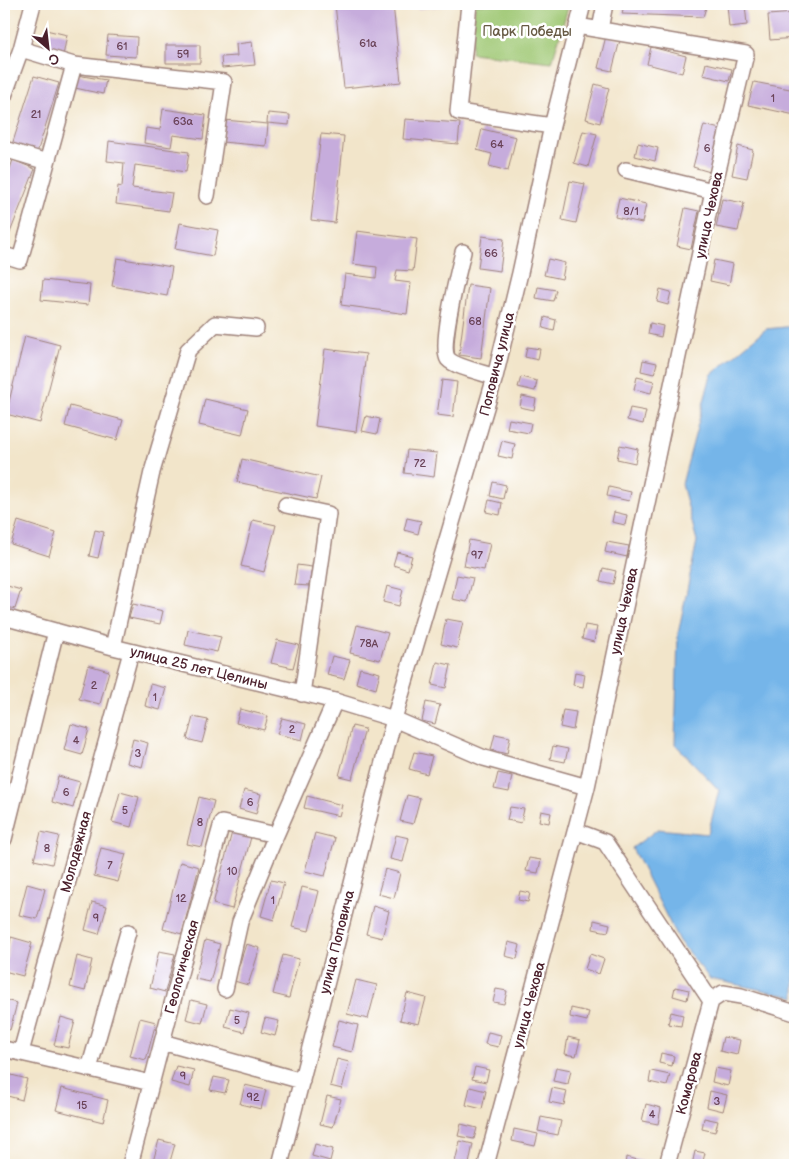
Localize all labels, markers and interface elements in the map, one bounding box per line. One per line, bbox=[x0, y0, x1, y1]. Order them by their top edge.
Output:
north arrow bbox=[22, 22, 72, 72]
park label: Парк Победы bbox=[482, 23, 572, 40]
house number: 61а bbox=[359, 37, 377, 50]
house number: 61 bbox=[117, 40, 127, 53]
house number: 59 bbox=[177, 48, 189, 61]
text: С bbox=[45, 49, 62, 69]
house number: 1 bbox=[771, 92, 775, 105]
house number: 21 bbox=[31, 108, 41, 121]
house number: 63а bbox=[173, 115, 193, 128]
house number: 64 bbox=[490, 138, 504, 151]
house number: 6 bbox=[704, 142, 711, 155]
street label: улица Чехова bbox=[691, 169, 727, 260]
house number: 8/1 bbox=[623, 205, 639, 218]
house number: 66 bbox=[484, 247, 498, 260]
street label: Поповича улица bbox=[476, 310, 518, 418]
house number: 68 bbox=[468, 315, 482, 328]
house number: 72 bbox=[414, 457, 426, 470]
house number: 97 bbox=[471, 549, 483, 562]
street label: улица Чехова bbox=[606, 565, 642, 656]
house number: 78А bbox=[360, 637, 379, 650]
street label: улица 25 лет Целины bbox=[129, 643, 269, 693]
house number: 2 bbox=[91, 679, 98, 692]
house number: 1 bbox=[153, 691, 157, 704]
house number: 2 bbox=[289, 723, 296, 736]
house number: 4 bbox=[73, 734, 80, 747]
house number: 3 bbox=[135, 747, 142, 760]
house number: 6 bbox=[63, 786, 70, 799]
house number: 6 bbox=[247, 796, 254, 809]
house number: 5 bbox=[122, 804, 128, 817]
street label: Молодежная bbox=[57, 809, 95, 895]
house number: 8 bbox=[197, 816, 203, 829]
house number: 8 bbox=[44, 842, 50, 855]
house number: 7 bbox=[107, 859, 113, 872]
house number: 10 bbox=[227, 865, 238, 878]
street label: улица Поповича bbox=[316, 888, 358, 996]
house number: 12 bbox=[176, 892, 187, 905]
house number: 1 bbox=[271, 894, 275, 907]
house number: 9 bbox=[93, 912, 99, 925]
street label: Геологическая bbox=[161, 918, 203, 1016]
street label: улица Чехова bbox=[509, 959, 549, 1050]
house number: 5 bbox=[234, 1014, 240, 1027]
street label: Комарова bbox=[672, 1049, 706, 1116]
house number: 9 bbox=[180, 1070, 186, 1083]
house number: 92 bbox=[247, 1091, 260, 1104]
house number: 3 bbox=[714, 1095, 721, 1108]
house number: 15 bbox=[77, 1099, 87, 1112]
house number: 4 bbox=[649, 1108, 656, 1121]

